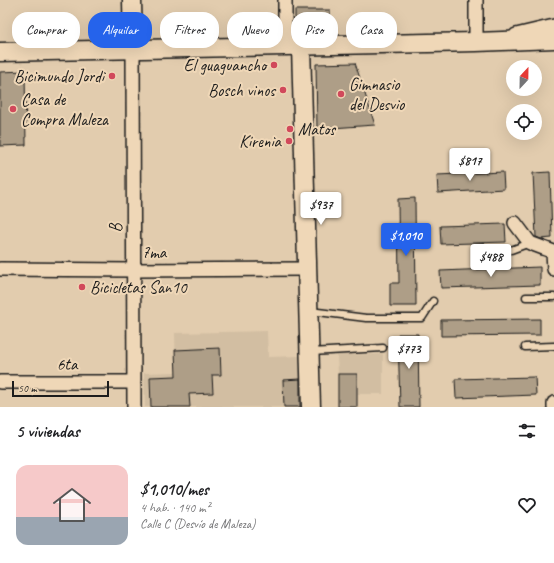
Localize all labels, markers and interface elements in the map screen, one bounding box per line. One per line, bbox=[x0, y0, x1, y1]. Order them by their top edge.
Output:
chip: Comprar bbox=[12, 12, 80, 48]
chip: Alquilar bbox=[88, 12, 152, 48]
chip: Filtros bbox=[160, 12, 219, 48]
chip: Nuevo bbox=[227, 12, 283, 48]
chip: Piso bbox=[291, 12, 338, 48]
chip: Casa bbox=[346, 12, 397, 48]
place label: El guaguancho bbox=[184, 55, 268, 76]
marker: El guaguancho bbox=[269, 60, 279, 70]
north arrow bbox=[506, 60, 542, 96]
map controls bbox=[506, 60, 542, 140]
place label: Bicimundo Jordi bbox=[14, 66, 107, 87]
marker: Bicimundo Jordi bbox=[107, 71, 117, 81]
place label: Gimnasio del Desvio bbox=[349, 74, 405, 115]
place label: Bosch vinos bbox=[208, 80, 277, 101]
marker: Bosch vinos bbox=[278, 85, 288, 95]
place label: Casa de Compra Maleza bbox=[21, 89, 109, 130]
marker: Gimnasio del Desvio bbox=[336, 89, 346, 99]
marker: Casa de Compra Maleza bbox=[8, 104, 18, 114]
button: locate bbox=[506, 104, 542, 140]
place label: Matos bbox=[298, 119, 336, 140]
marker: Matos bbox=[285, 124, 295, 134]
place label: Kirenia bbox=[239, 131, 283, 152]
marker: Kirenia bbox=[284, 136, 294, 146]
pin: $817 bbox=[446, 148, 494, 182]
text: $817 bbox=[458, 153, 482, 169]
pin: $937 bbox=[297, 192, 345, 226]
text: $937 bbox=[309, 197, 333, 213]
street label: B bbox=[105, 222, 126, 232]
pin: $1,010 bbox=[373, 223, 439, 257]
text: $1,010 bbox=[390, 228, 422, 244]
street label: 7ma bbox=[142, 242, 168, 263]
pin: $488 bbox=[467, 244, 515, 278]
text: $488 bbox=[479, 249, 503, 265]
place label: Bicicletas San10 bbox=[90, 277, 188, 298]
marker: Bicicletas San10 bbox=[77, 282, 87, 292]
pin: $773 bbox=[385, 336, 433, 370]
text: $773 bbox=[397, 341, 421, 357]
street label: 6ta bbox=[57, 354, 79, 375]
scale bar bbox=[12, 379, 109, 398]
text: 50 m bbox=[18, 381, 37, 395]
icon: filters bbox=[516, 420, 538, 442]
text: 5 viviendas bbox=[16, 421, 79, 442]
text: $1,010/mes bbox=[140, 479, 209, 500]
icon: home bbox=[48, 481, 96, 529]
icon: heart bbox=[516, 494, 538, 516]
text: 4 hab. · 140 m² bbox=[140, 500, 210, 516]
text: Calle C (Desvío de Maleza) bbox=[140, 516, 255, 532]

